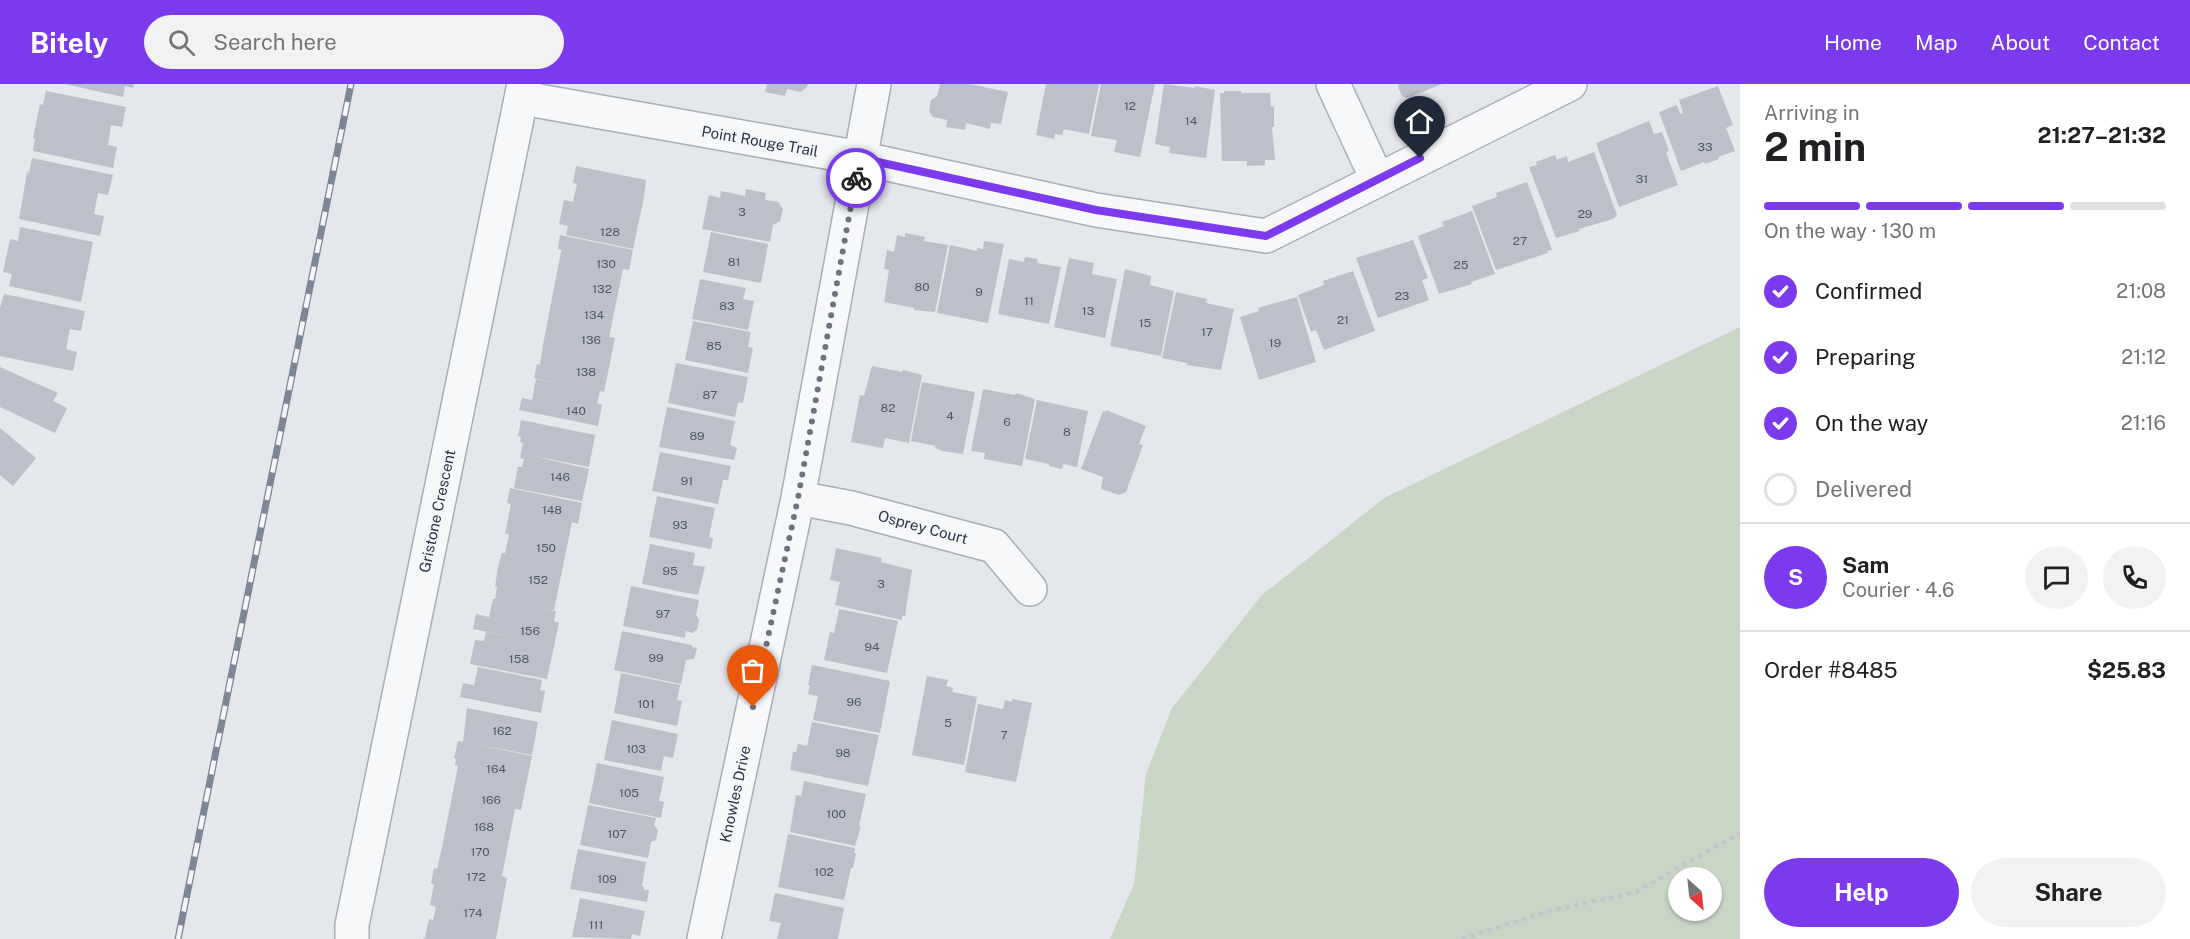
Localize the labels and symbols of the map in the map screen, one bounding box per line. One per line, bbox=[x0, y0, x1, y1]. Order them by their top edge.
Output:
pin bbox=[1394, 96, 1445, 158]
house number: 12 bbox=[1124, 99, 1136, 113]
house number: 14 bbox=[1185, 114, 1198, 128]
street label: Point Rouge Trail bbox=[700, 122, 820, 160]
house number: 33 bbox=[1697, 140, 1713, 154]
courier bbox=[826, 148, 886, 208]
house number: 31 bbox=[1636, 172, 1648, 186]
house number: 3 bbox=[738, 205, 746, 219]
house number: 29 bbox=[1578, 207, 1592, 221]
house number: 128 bbox=[600, 225, 620, 239]
house number: 27 bbox=[1513, 234, 1527, 248]
house number: 81 bbox=[728, 255, 740, 269]
house number: 130 bbox=[596, 257, 616, 271]
house number: 25 bbox=[1454, 258, 1469, 272]
house number: 80 bbox=[914, 280, 930, 294]
house number: 132 bbox=[592, 282, 612, 296]
house number: 9 bbox=[975, 285, 983, 299]
house number: 23 bbox=[1395, 289, 1409, 303]
house number: 11 bbox=[1024, 294, 1034, 308]
house number: 83 bbox=[719, 299, 735, 313]
house number: 13 bbox=[1082, 304, 1094, 318]
house number: 134 bbox=[584, 308, 604, 322]
house number: 21 bbox=[1337, 313, 1349, 327]
house number: 15 bbox=[1139, 316, 1152, 330]
house number: 17 bbox=[1201, 325, 1213, 339]
house number: 136 bbox=[581, 333, 601, 347]
house number: 19 bbox=[1269, 336, 1281, 350]
house number: 85 bbox=[706, 339, 722, 353]
house number: 138 bbox=[576, 365, 596, 379]
house number: 87 bbox=[703, 388, 717, 402]
house number: 82 bbox=[881, 401, 895, 415]
house number: 140 bbox=[566, 404, 586, 418]
house number: 4 bbox=[946, 409, 954, 423]
house number: 6 bbox=[1003, 415, 1011, 429]
house number: 8 bbox=[1063, 425, 1071, 439]
house number: 89 bbox=[689, 429, 705, 443]
street label: Gristone Crescent bbox=[416, 448, 458, 574]
house number: 146 bbox=[550, 470, 570, 484]
house number: 91 bbox=[681, 474, 693, 488]
house number: 148 bbox=[542, 503, 562, 517]
street label: Osprey Court bbox=[876, 507, 970, 547]
house number: 93 bbox=[673, 518, 687, 532]
house number: 150 bbox=[536, 541, 556, 555]
house number: 95 bbox=[662, 564, 678, 578]
house number: 152 bbox=[528, 573, 548, 587]
house number: 3 bbox=[877, 577, 885, 591]
house number: 97 bbox=[656, 607, 670, 621]
house number: 156 bbox=[520, 624, 540, 638]
house number: 94 bbox=[864, 640, 880, 654]
pin bbox=[727, 645, 778, 707]
house number: 99 bbox=[649, 651, 663, 665]
house number: 158 bbox=[509, 652, 529, 666]
house number: 96 bbox=[847, 695, 861, 709]
house number: 101 bbox=[637, 697, 655, 711]
house number: 5 bbox=[944, 716, 952, 730]
house number: 162 bbox=[492, 724, 512, 738]
house number: 7 bbox=[1000, 728, 1008, 742]
house number: 103 bbox=[626, 742, 646, 756]
street label: Knowles Drive bbox=[716, 744, 754, 844]
house number: 98 bbox=[835, 746, 851, 760]
house number: 164 bbox=[486, 762, 506, 776]
house number: 105 bbox=[619, 786, 639, 800]
house number: 166 bbox=[481, 793, 501, 807]
house number: 100 bbox=[826, 807, 846, 821]
house number: 168 bbox=[474, 820, 494, 834]
house number: 107 bbox=[607, 827, 627, 841]
house number: 170 bbox=[470, 845, 490, 859]
house number: 102 bbox=[814, 865, 834, 879]
north arrow bbox=[1668, 867, 1722, 921]
house number: 172 bbox=[466, 870, 486, 884]
house number: 109 bbox=[597, 872, 617, 886]
house number: 174 bbox=[463, 906, 483, 920]
house number: 111 bbox=[589, 918, 603, 932]

